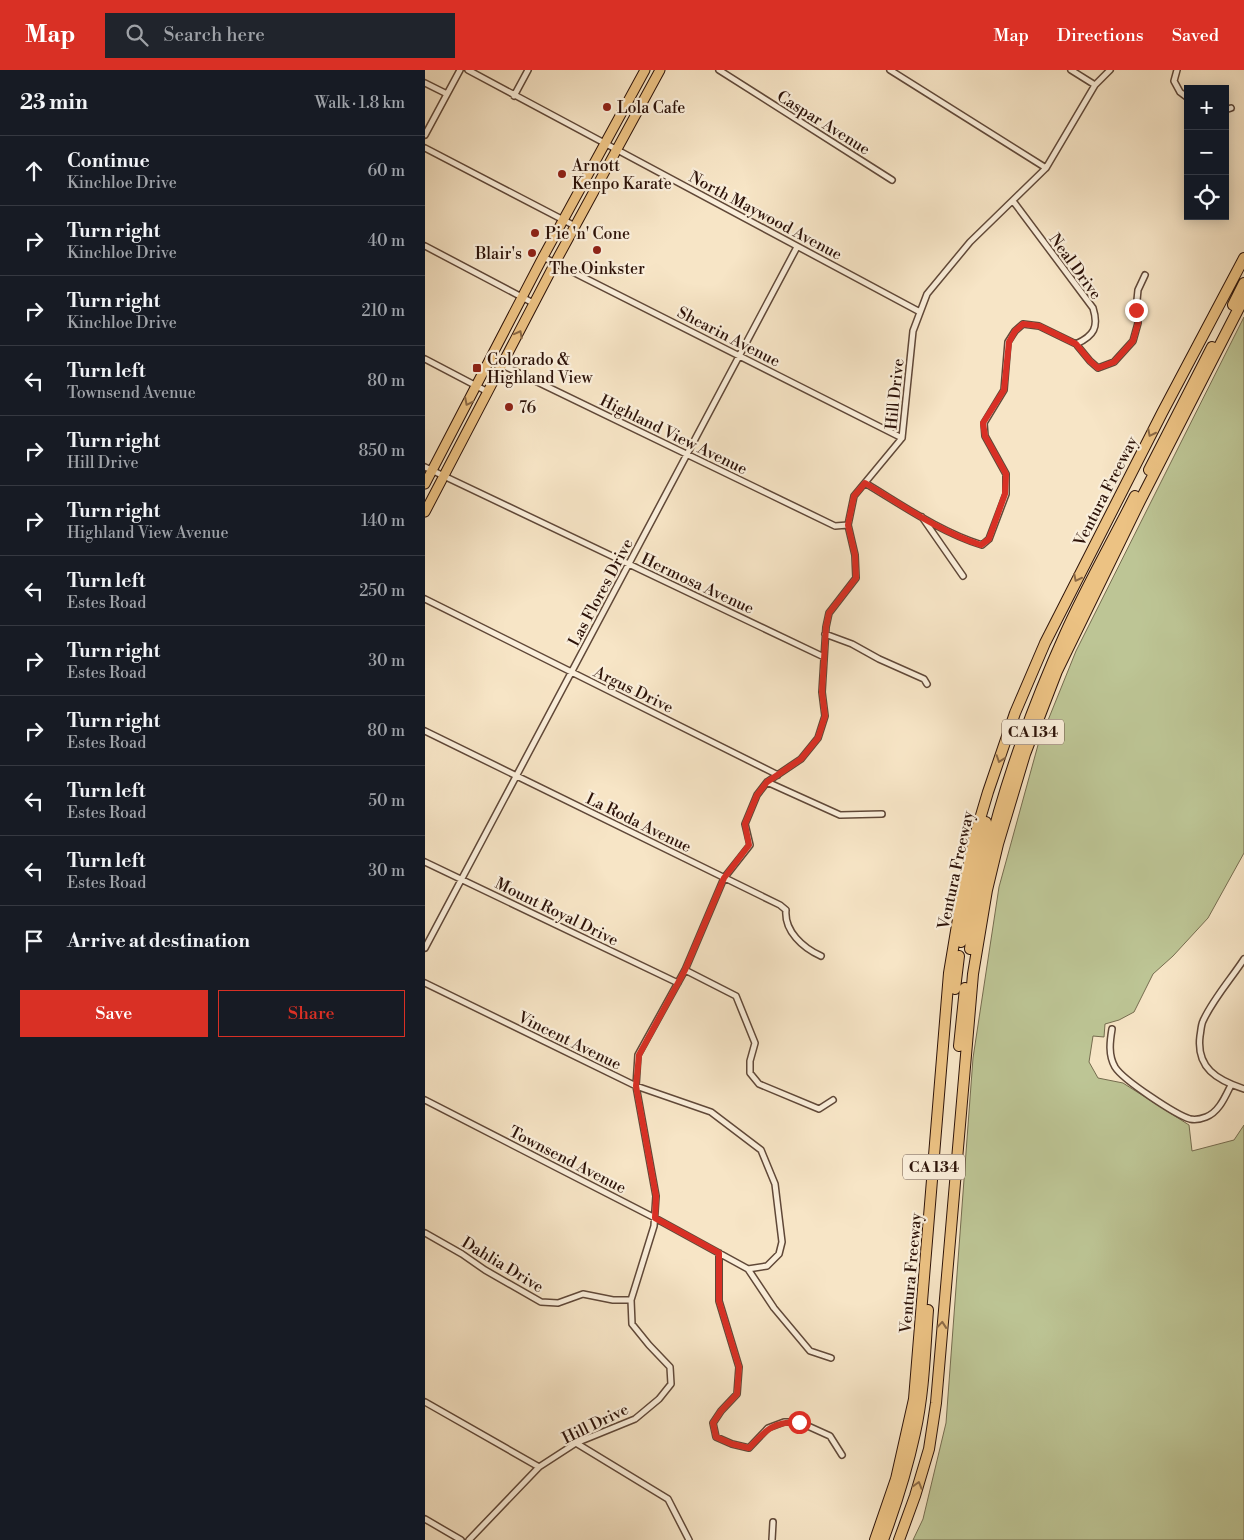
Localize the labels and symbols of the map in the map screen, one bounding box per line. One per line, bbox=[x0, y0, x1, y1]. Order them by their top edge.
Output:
street label: Caspar Avenue bbox=[773, 86, 874, 160]
place label: Lola Cafe bbox=[617, 98, 685, 118]
marker: Lola Cafe bbox=[601, 101, 613, 113]
place label: Arnott Kenpo Karate bbox=[571, 156, 672, 194]
street label: North Maywood Avenue bbox=[686, 167, 846, 265]
marker: Arnott Kenpo Karate bbox=[556, 168, 568, 180]
place label: Pie 'n' Cone bbox=[545, 224, 630, 244]
marker: Pie 'n' Cone bbox=[529, 227, 541, 239]
street label: Neal Drive bbox=[1045, 230, 1106, 303]
place label: Blair's bbox=[474, 244, 522, 264]
marker: The Oinkster bbox=[591, 244, 603, 256]
marker: Blair's bbox=[526, 247, 538, 259]
place label: The Oinkster bbox=[549, 259, 645, 279]
route end bbox=[1125, 299, 1148, 322]
street label: Shearin Avenue bbox=[674, 302, 783, 371]
one-way arrow bbox=[513, 330, 523, 339]
place label: Colorado & Highland View bbox=[487, 350, 594, 388]
street label: Hill Drive bbox=[881, 357, 909, 431]
marker: Colorado & Highland View bbox=[471, 362, 483, 374]
street label: Highland View Avenue bbox=[597, 390, 751, 479]
one-way arrow bbox=[464, 397, 474, 406]
place label: 76 bbox=[519, 398, 537, 418]
marker: 76 bbox=[503, 401, 515, 413]
one-way arrow bbox=[1147, 428, 1157, 437]
street label: Ventura Freeway bbox=[1069, 433, 1142, 551]
street label: Las Flores Drive bbox=[564, 535, 638, 650]
street label: Hermosa Avenue bbox=[638, 549, 757, 619]
one-way arrow bbox=[1073, 573, 1084, 582]
street label: Argus Drive bbox=[590, 662, 677, 718]
road number: CA 134 bbox=[1002, 720, 1064, 744]
one-way arrow bbox=[995, 754, 1005, 763]
street label: La Roda Avenue bbox=[582, 789, 695, 857]
street label: Ventura Freeway bbox=[933, 809, 978, 932]
street label: Mount Royal Drive bbox=[492, 873, 622, 950]
street label: Vincent Avenue bbox=[514, 1007, 625, 1075]
street label: Townsend Avenue bbox=[506, 1122, 629, 1198]
road number: CA 134 bbox=[903, 1154, 965, 1180]
street label: Ventura Freeway bbox=[896, 1212, 926, 1335]
street label: Dahlia Drive bbox=[458, 1233, 547, 1297]
one-way arrow bbox=[936, 1321, 947, 1329]
street label: Hill Drive bbox=[559, 1399, 632, 1449]
route start bbox=[788, 1411, 811, 1434]
one-way arrow bbox=[913, 1482, 923, 1490]

